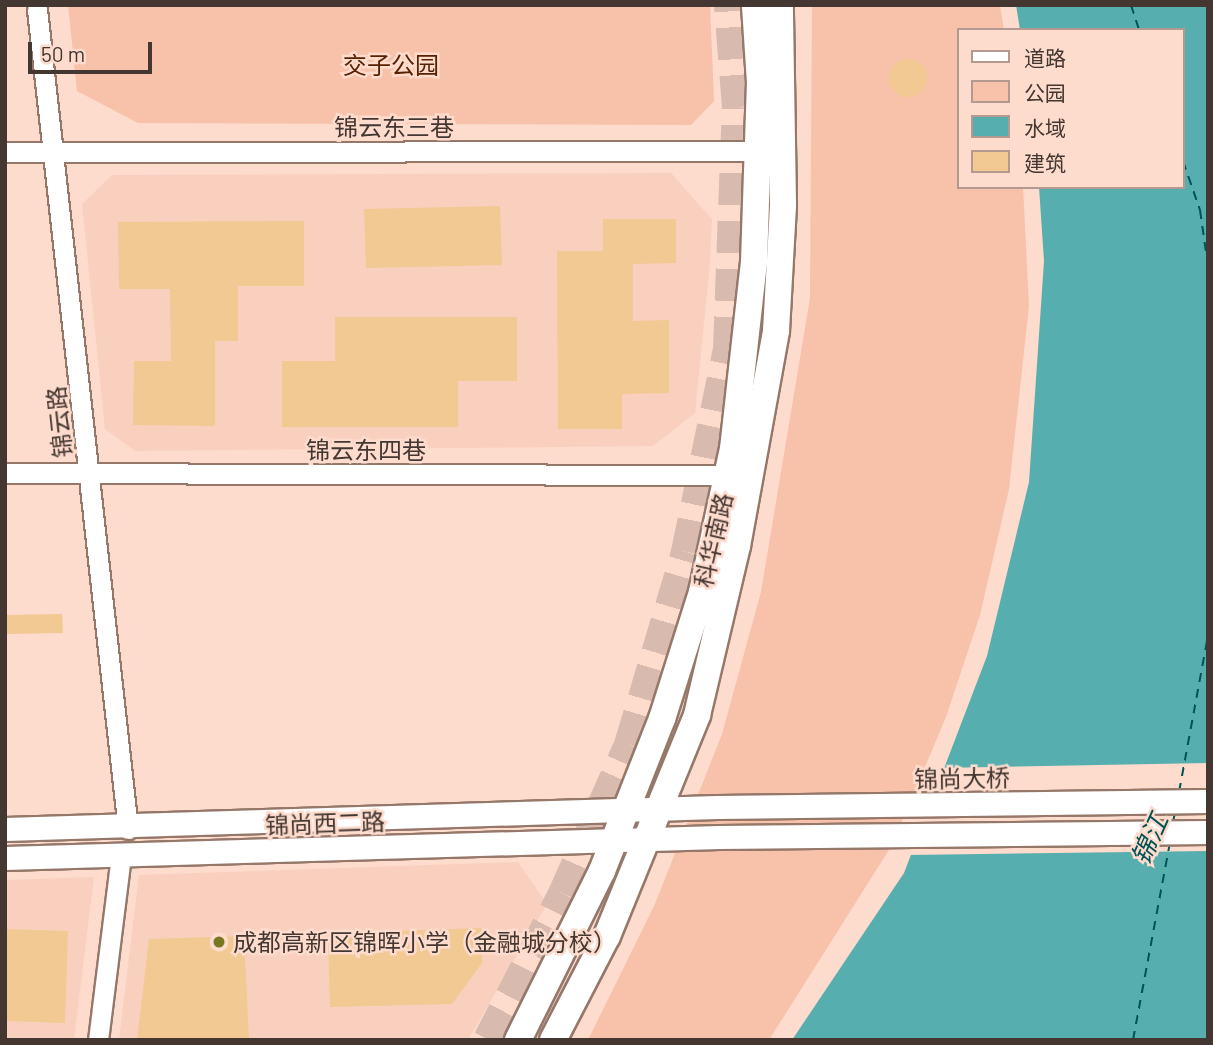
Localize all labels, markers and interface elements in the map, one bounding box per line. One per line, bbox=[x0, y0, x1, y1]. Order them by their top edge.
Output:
scale bar bbox=[32, 28, 156, 72]
legend bbox=[958, 28, 1185, 189]
text: 50 m bbox=[41, 41, 85, 66]
text: 道路 bbox=[1024, 45, 1066, 70]
park label: 交子公园 bbox=[343, 51, 439, 79]
text: 公园 bbox=[1024, 80, 1066, 105]
street label: 锦云东三巷 bbox=[334, 113, 454, 141]
text: 水域 bbox=[1024, 115, 1066, 140]
text: 建筑 bbox=[1024, 150, 1066, 175]
street label: 锦云路 bbox=[41, 385, 77, 459]
street label: 锦云东四巷 bbox=[306, 436, 426, 464]
street label: 科华南路 bbox=[688, 490, 738, 590]
street label: 锦尚大桥 bbox=[914, 763, 1010, 793]
street label: 锦尚西二路 bbox=[265, 807, 385, 839]
water label: 锦江 bbox=[1124, 809, 1174, 869]
place label: 成都高新区锦晖小学（金融城分校） bbox=[233, 928, 617, 956]
marker: 成都高新区锦晖小学（金融城分校） bbox=[211, 934, 227, 950]

